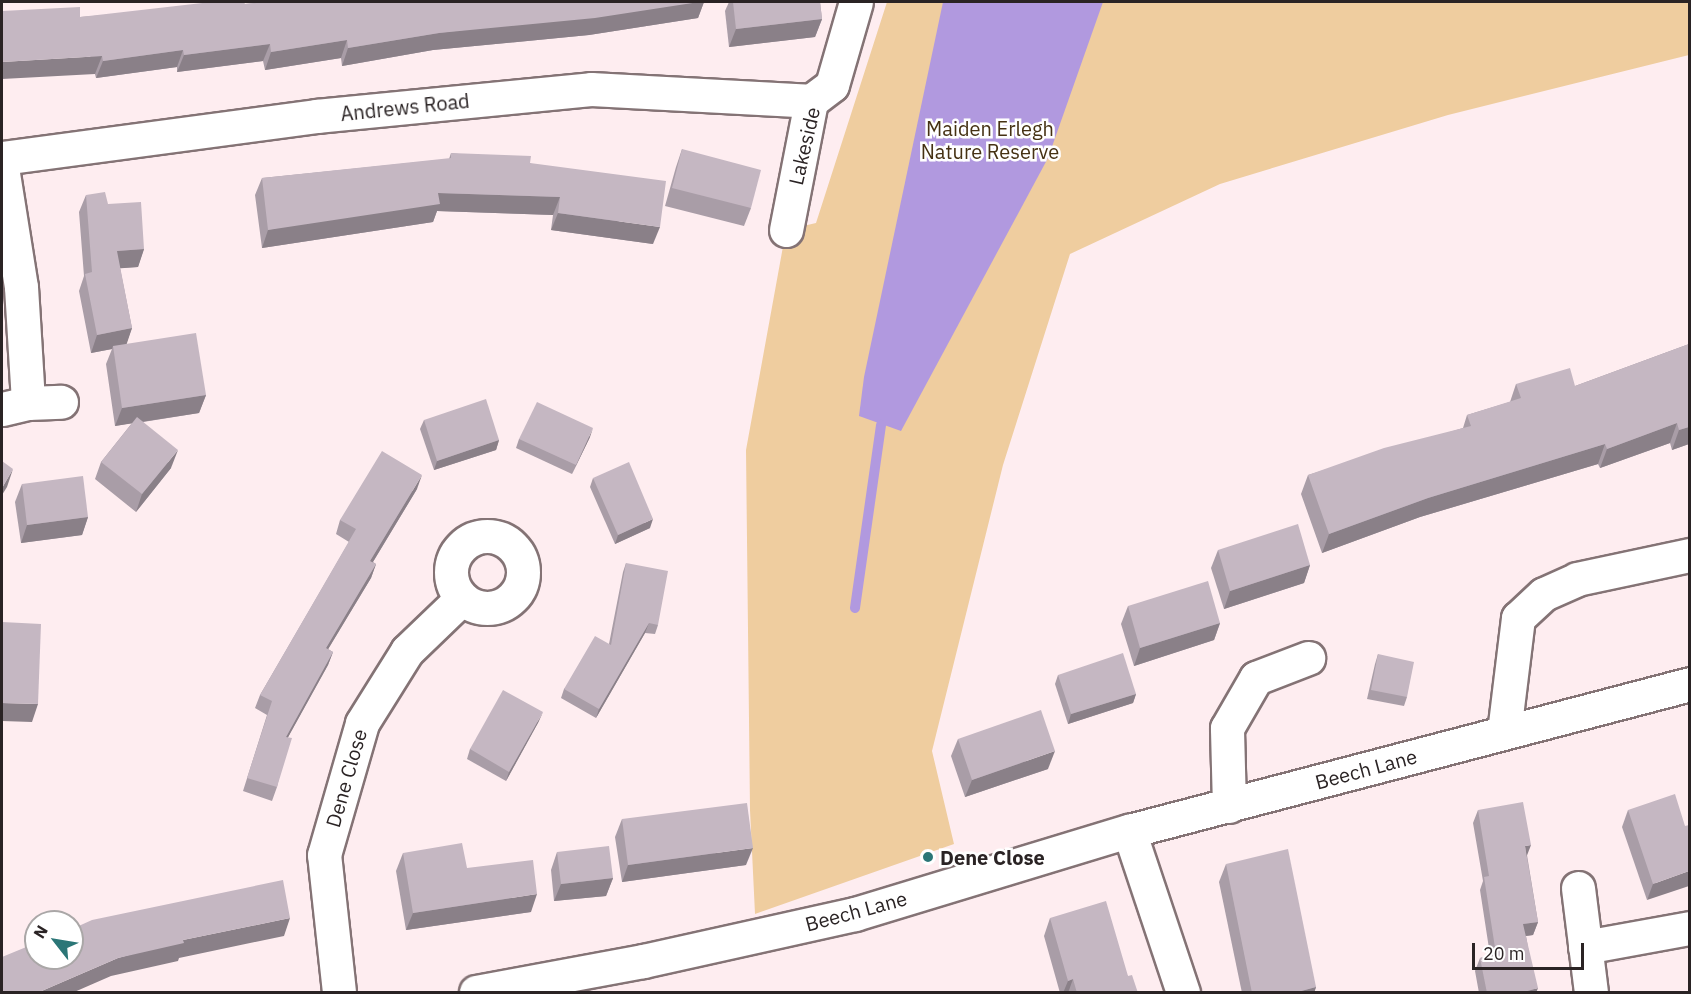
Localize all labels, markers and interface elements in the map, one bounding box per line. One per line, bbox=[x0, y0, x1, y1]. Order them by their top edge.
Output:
street label: Andrews Road bbox=[339, 88, 471, 126]
street label: Lakeside bbox=[783, 105, 825, 187]
park label: Maiden Erlegh Nature Reserve bbox=[921, 117, 1059, 164]
street label: Dene Close bbox=[321, 726, 371, 830]
street label: Beech Lane bbox=[1313, 744, 1419, 794]
place label: Dene Close bbox=[940, 845, 1045, 869]
marker: Dene Close bbox=[921, 850, 935, 864]
street label: Beech Lane bbox=[803, 886, 909, 936]
north arrow bbox=[24, 910, 84, 970]
text: N bbox=[29, 922, 52, 942]
scale bar bbox=[1475, 931, 1588, 969]
text: 20 m bbox=[1483, 942, 1525, 965]

